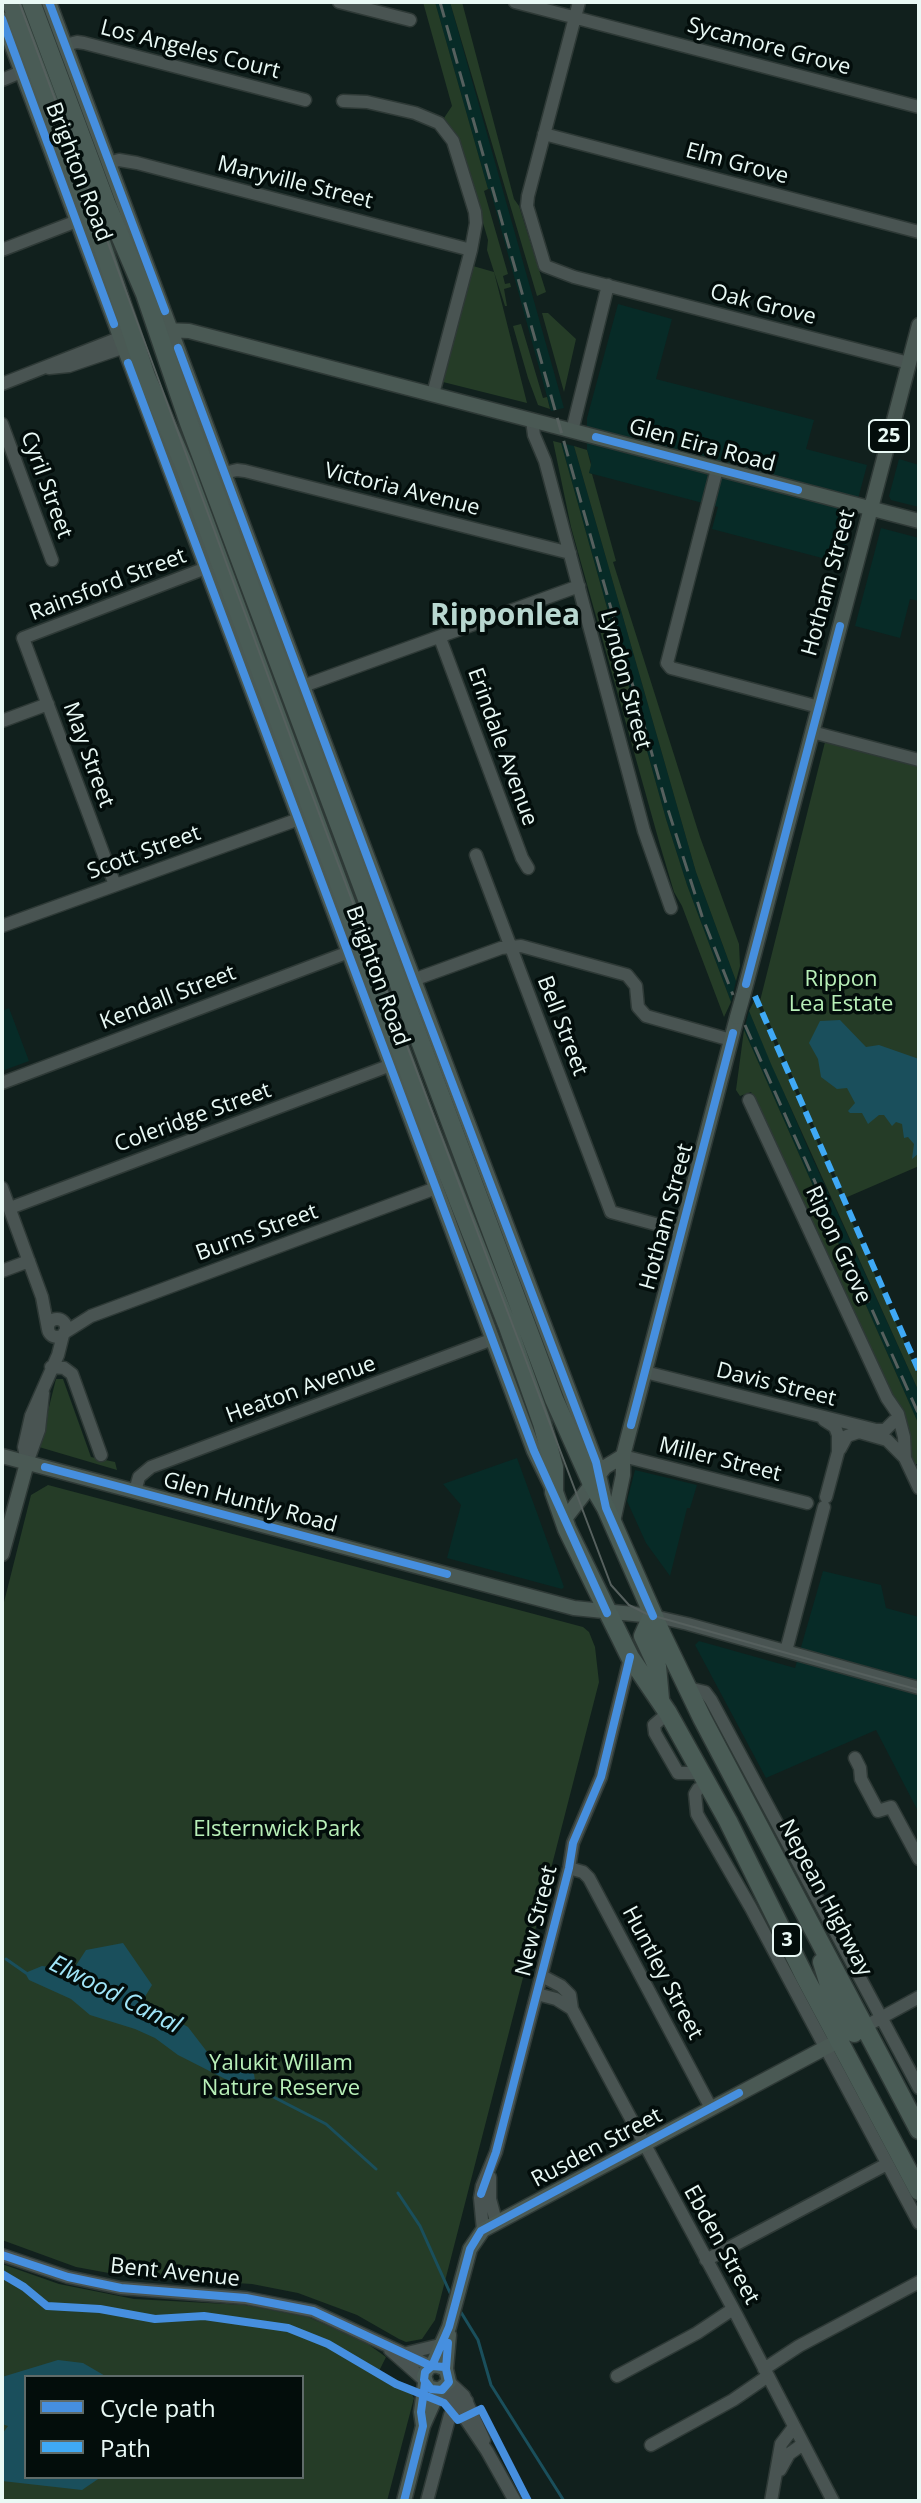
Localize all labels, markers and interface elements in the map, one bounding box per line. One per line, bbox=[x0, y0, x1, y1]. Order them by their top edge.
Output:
street label: Sycamore Grove bbox=[684, 12, 854, 82]
street label: Los Angeles Court bbox=[97, 15, 283, 85]
street label: Brighton Road bbox=[39, 99, 117, 245]
street label: Elm Grove bbox=[683, 138, 791, 190]
street label: Maryville Street bbox=[215, 151, 375, 215]
street label: Oak Grove bbox=[707, 279, 819, 331]
street label: Glen Eira Road bbox=[626, 414, 778, 478]
road number: 25 bbox=[869, 420, 909, 452]
street label: Cyril Street bbox=[14, 428, 78, 542]
street label: Victoria Avenue bbox=[321, 458, 483, 522]
street label: Hotham Street bbox=[797, 507, 861, 659]
street label: Rainsford Street bbox=[26, 543, 190, 627]
district label: Ripponlea bbox=[430, 598, 580, 634]
street label: Lyndon Street bbox=[594, 607, 656, 753]
street label: Erindale Avenue bbox=[461, 664, 543, 830]
street label: May Street bbox=[57, 699, 119, 811]
street label: Scott Street bbox=[84, 820, 204, 886]
street label: Brighton Road bbox=[339, 902, 415, 1050]
street label: Kendall Street bbox=[96, 960, 240, 1036]
park label: Rippon Lea Estate bbox=[789, 967, 893, 1018]
street label: Bell Street bbox=[531, 972, 593, 1080]
street label: Coleridge Street bbox=[111, 1077, 275, 1159]
street label: Hotham Street bbox=[635, 1141, 699, 1293]
street label: Ripon Grove bbox=[799, 1182, 877, 1308]
street label: Burns Street bbox=[192, 1199, 322, 1267]
street label: Heaton Avenue bbox=[222, 1351, 380, 1429]
street label: Davis Street bbox=[713, 1357, 839, 1413]
street label: Miller Street bbox=[656, 1432, 784, 1488]
street label: Glen Huntly Road bbox=[160, 1467, 340, 1539]
street label: Nepean Highway bbox=[773, 1815, 877, 1981]
park label: Elsternwick Park bbox=[193, 1817, 361, 1843]
street label: New Street bbox=[511, 1863, 563, 1979]
street label: Huntley Street bbox=[616, 1902, 708, 2044]
road number: 3 bbox=[773, 1924, 801, 1956]
water label: Elwood Canal bbox=[44, 1950, 186, 2040]
park label: Yalukit Willam Nature Reserve bbox=[202, 2051, 360, 2102]
street label: Rusden Street bbox=[527, 2103, 667, 2193]
street label: Ebden Street bbox=[677, 2181, 765, 2309]
street label: Bent Avenue bbox=[109, 2253, 241, 2293]
legend bbox=[24, 2375, 304, 2479]
text: Cycle path bbox=[100, 2391, 216, 2424]
text: Path bbox=[100, 2431, 151, 2464]

